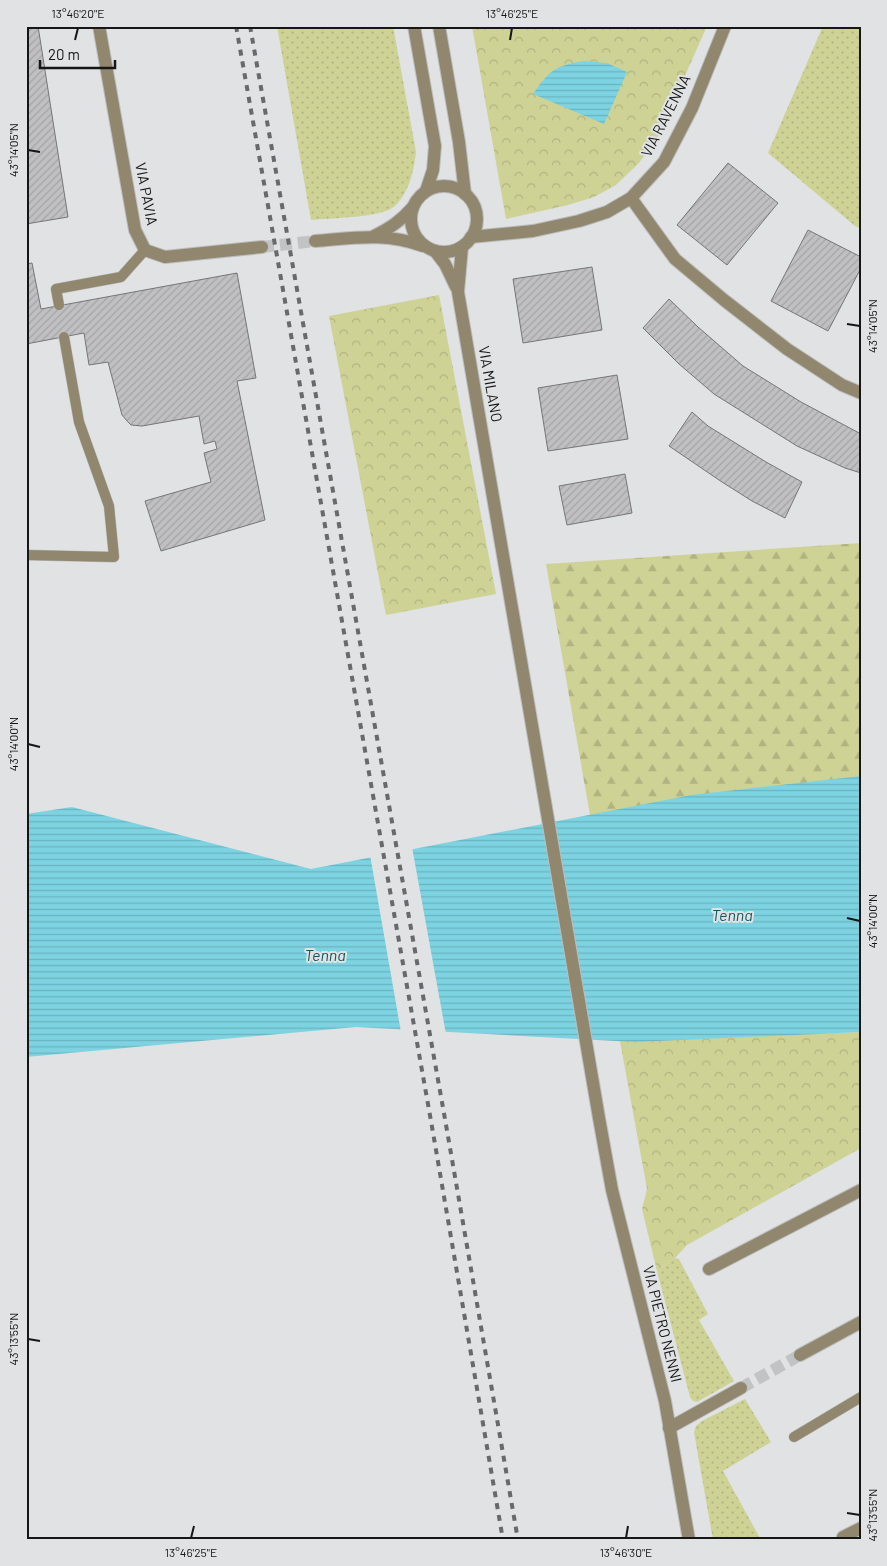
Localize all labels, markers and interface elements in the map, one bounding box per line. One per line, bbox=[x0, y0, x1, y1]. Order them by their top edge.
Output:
text: 13°46'20"E bbox=[52, 6, 104, 20]
text: 13°46'25"E bbox=[486, 6, 538, 20]
scale bar bbox=[40, 38, 115, 70]
text: 20 m bbox=[48, 45, 80, 63]
street label: VIA RAVENNA bbox=[637, 71, 694, 160]
text: 43°14'05"N bbox=[6, 123, 20, 177]
street label: VIA PAVIA bbox=[132, 161, 162, 227]
text: 43°14'05"N bbox=[865, 299, 879, 353]
street label: VIA MILANO bbox=[475, 344, 507, 423]
text: 43°14'00"N bbox=[6, 717, 20, 771]
text: 43°14'00"N bbox=[865, 894, 879, 948]
water label: Tenna bbox=[711, 905, 753, 924]
water label: Tenna bbox=[304, 945, 346, 964]
street label: VIA PIETRO NENNI bbox=[640, 1264, 686, 1384]
text: 43°13'55"N bbox=[6, 1313, 20, 1365]
text: 43°13'55"N bbox=[865, 1489, 879, 1541]
text: 13°46'25"E bbox=[165, 1545, 217, 1559]
text: 13°46'30"E bbox=[600, 1545, 652, 1559]

